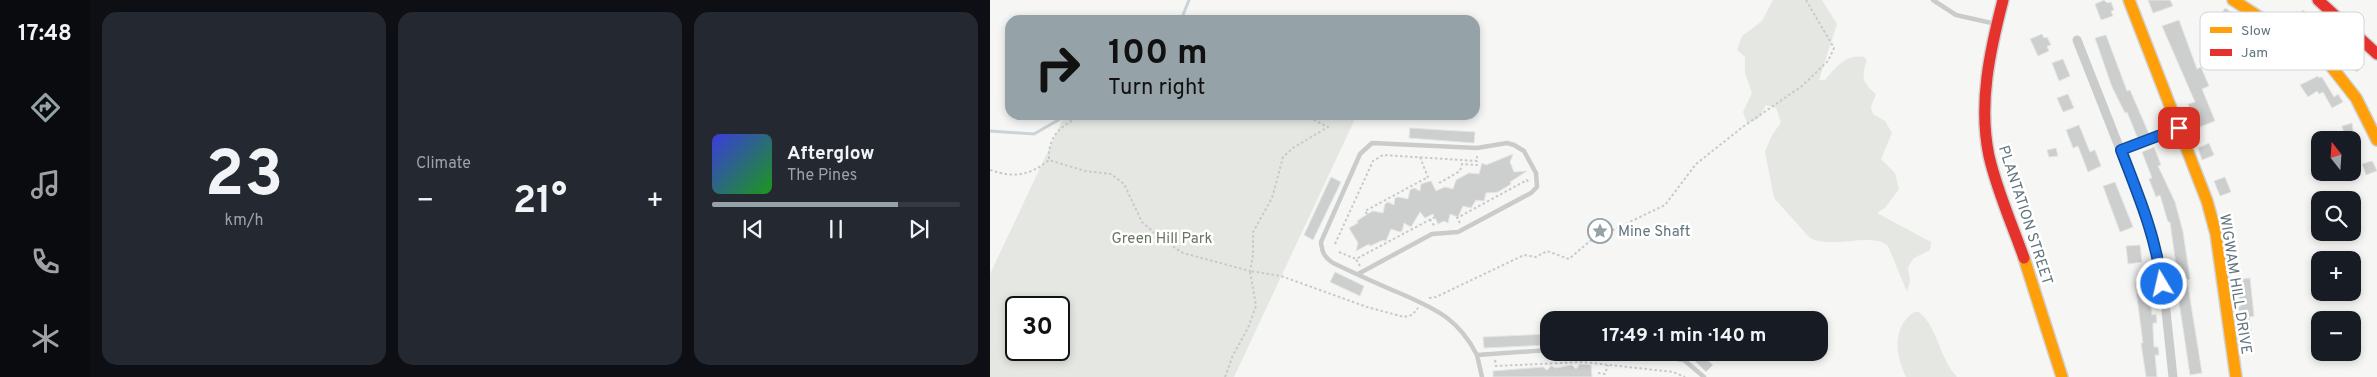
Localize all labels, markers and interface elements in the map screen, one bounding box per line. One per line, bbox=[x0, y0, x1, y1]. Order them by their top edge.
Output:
legend bbox=[2200, 12, 2364, 70]
text: 17:48 bbox=[18, 21, 72, 48]
text: Slow bbox=[2241, 23, 2271, 40]
text: 100 m bbox=[1108, 32, 1208, 76]
icon: right bbox=[1025, 35, 1090, 100]
text: Jam bbox=[2241, 45, 2268, 62]
text: Turn right bbox=[1108, 75, 1205, 102]
icon: directions bbox=[28, 90, 63, 125]
pin bbox=[2158, 107, 2200, 149]
icon: arrive bbox=[2165, 114, 2193, 142]
north arrow bbox=[2311, 131, 2361, 181]
map controls bbox=[2311, 131, 2361, 361]
text: 23 bbox=[205, 137, 283, 219]
text: Afterglow bbox=[787, 142, 875, 166]
street label: PLANTATION STREET bbox=[1993, 143, 2056, 288]
text: Climate bbox=[416, 154, 471, 174]
text: The Pines bbox=[787, 166, 857, 186]
icon: music bbox=[28, 167, 63, 202]
text: 21° bbox=[513, 178, 567, 227]
text: − bbox=[416, 184, 434, 220]
text: + bbox=[646, 184, 664, 220]
button: search bbox=[2311, 191, 2361, 241]
text: km/h bbox=[225, 211, 263, 231]
street label: WIGWAM HILL DRIVE bbox=[2214, 213, 2255, 356]
icon: previous bbox=[739, 215, 767, 243]
icon: pause bbox=[822, 215, 850, 243]
icon: next bbox=[905, 215, 933, 243]
place icon: Mine Shaft bbox=[1587, 218, 1613, 244]
place label: Mine Shaft bbox=[1618, 223, 1690, 242]
park label: Green Hill Park bbox=[1112, 230, 1213, 249]
icon: phone bbox=[28, 244, 63, 279]
button: + bbox=[2311, 251, 2361, 301]
position arrow bbox=[2135, 257, 2187, 309]
speed limit sign: 30 bbox=[1005, 296, 1070, 361]
button: − bbox=[2311, 311, 2361, 361]
icon: climate bbox=[28, 321, 63, 356]
text: 17:49 · 1 min · 140 m bbox=[1602, 324, 1766, 348]

